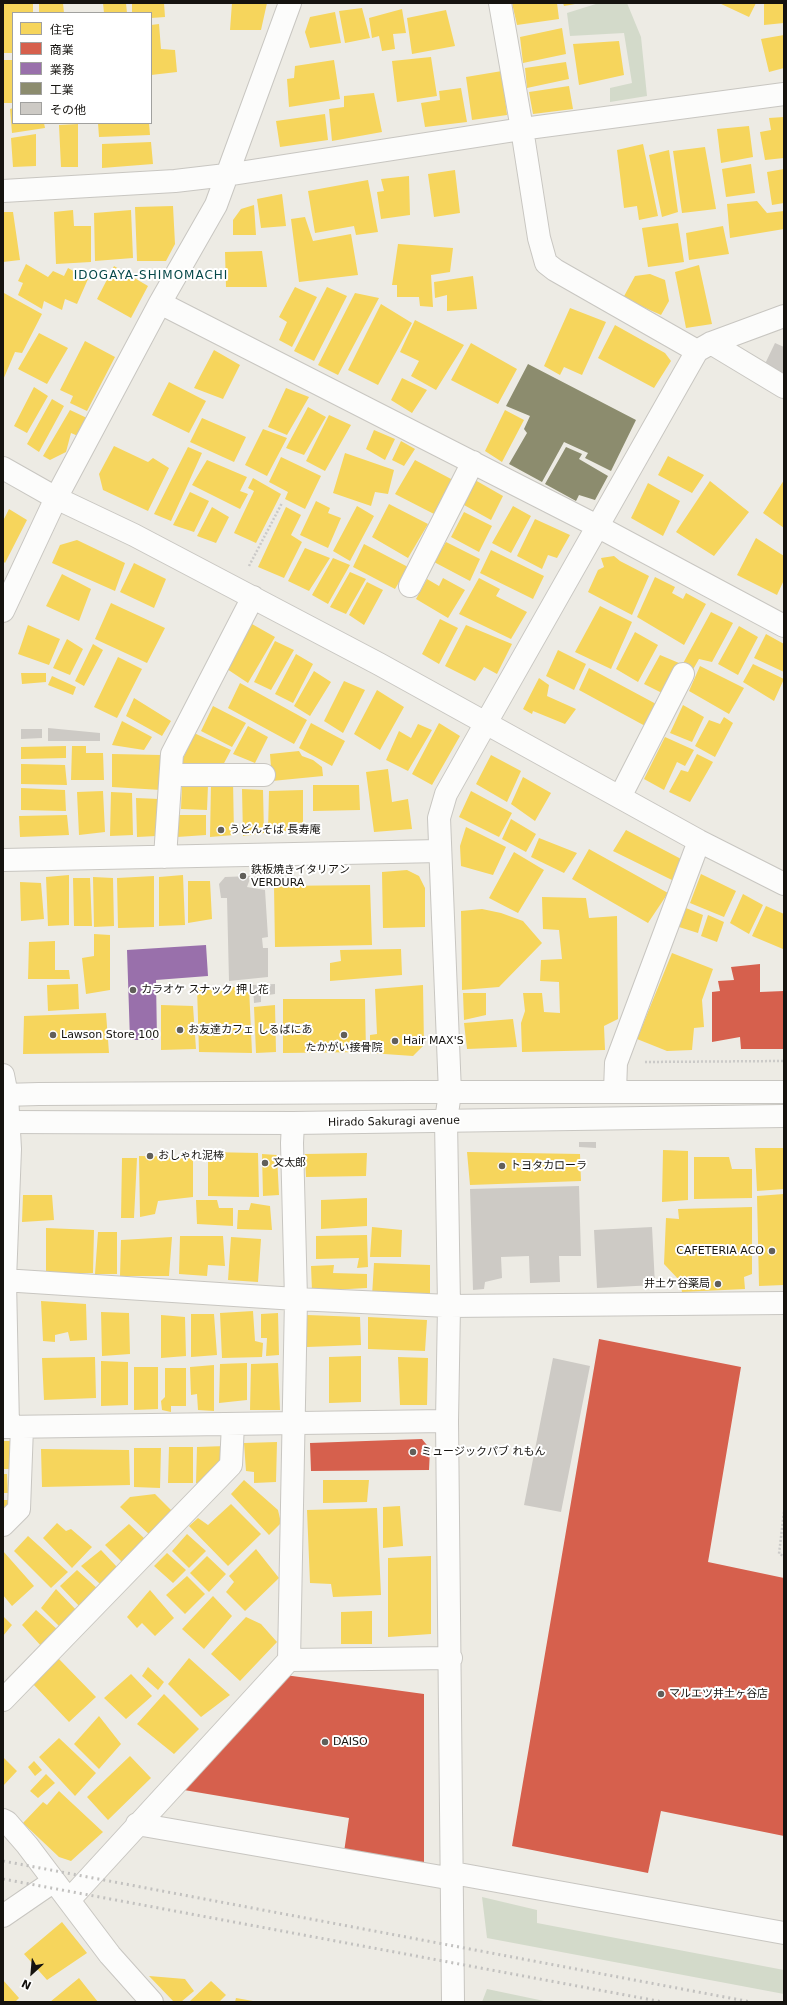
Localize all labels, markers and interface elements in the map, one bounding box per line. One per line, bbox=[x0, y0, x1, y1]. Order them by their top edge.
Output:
legend bbox=[12, 12, 152, 124]
text: 住宅 bbox=[50, 23, 74, 37]
text: 商業 bbox=[50, 43, 74, 57]
text: 業務 bbox=[50, 63, 74, 77]
text: 工業 bbox=[50, 83, 74, 97]
text: その他 bbox=[50, 103, 86, 117]
district label: IDOGAYA-SHIMOMACHI bbox=[74, 269, 228, 283]
place label: うどんそば 長寿庵 bbox=[229, 823, 320, 837]
marker: うどんそば 長寿庵 bbox=[216, 825, 226, 835]
place label: 鉄板焼きイタリアン VERDURA bbox=[251, 863, 350, 889]
marker: 鉄板焼きイタリアン VERDURA bbox=[238, 871, 248, 881]
place label: カラオケ スナック 押し花 bbox=[141, 983, 269, 997]
marker: カラオケ スナック 押し花 bbox=[128, 985, 138, 995]
place label: お友達カフェ しるばにあ bbox=[188, 1023, 312, 1037]
marker: お友達カフェ しるばにあ bbox=[175, 1025, 185, 1035]
place label: Lawson Store 100 bbox=[61, 1028, 159, 1042]
marker: Lawson Store 100 bbox=[48, 1030, 58, 1040]
marker: たかがい接骨院 bbox=[339, 1030, 349, 1040]
place label: Hair MAX'S bbox=[403, 1034, 464, 1048]
marker: Hair MAX'S bbox=[390, 1036, 400, 1046]
place label: たかがい接骨院 bbox=[306, 1041, 382, 1055]
street label: Hirado Sakuragi avenue bbox=[328, 1114, 460, 1130]
place label: おしゃれ泥棒 bbox=[158, 1149, 224, 1163]
marker: おしゃれ泥棒 bbox=[145, 1151, 155, 1161]
place label: 文太郎 bbox=[273, 1156, 306, 1170]
marker: 文太郎 bbox=[260, 1158, 270, 1168]
place label: トヨタカローラ bbox=[510, 1159, 587, 1173]
marker: トヨタカローラ bbox=[497, 1161, 507, 1171]
place label: CAFETERIA ACO bbox=[676, 1244, 764, 1258]
marker: CAFETERIA ACO bbox=[767, 1246, 777, 1256]
place label: 井土ケ谷薬局 bbox=[644, 1277, 710, 1291]
marker: 井土ケ谷薬局 bbox=[713, 1279, 723, 1289]
place label: ミュージックパブ れもん bbox=[421, 1445, 545, 1459]
marker: ミュージックパブ れもん bbox=[408, 1447, 418, 1457]
place label: マルエツ井土ヶ谷店 bbox=[669, 1687, 768, 1701]
marker: マルエツ井土ヶ谷店 bbox=[656, 1689, 666, 1699]
place label: DAISO bbox=[333, 1735, 368, 1749]
marker: DAISO bbox=[320, 1737, 330, 1747]
north arrow bbox=[12, 1953, 52, 1993]
text: N bbox=[20, 1976, 34, 1992]

